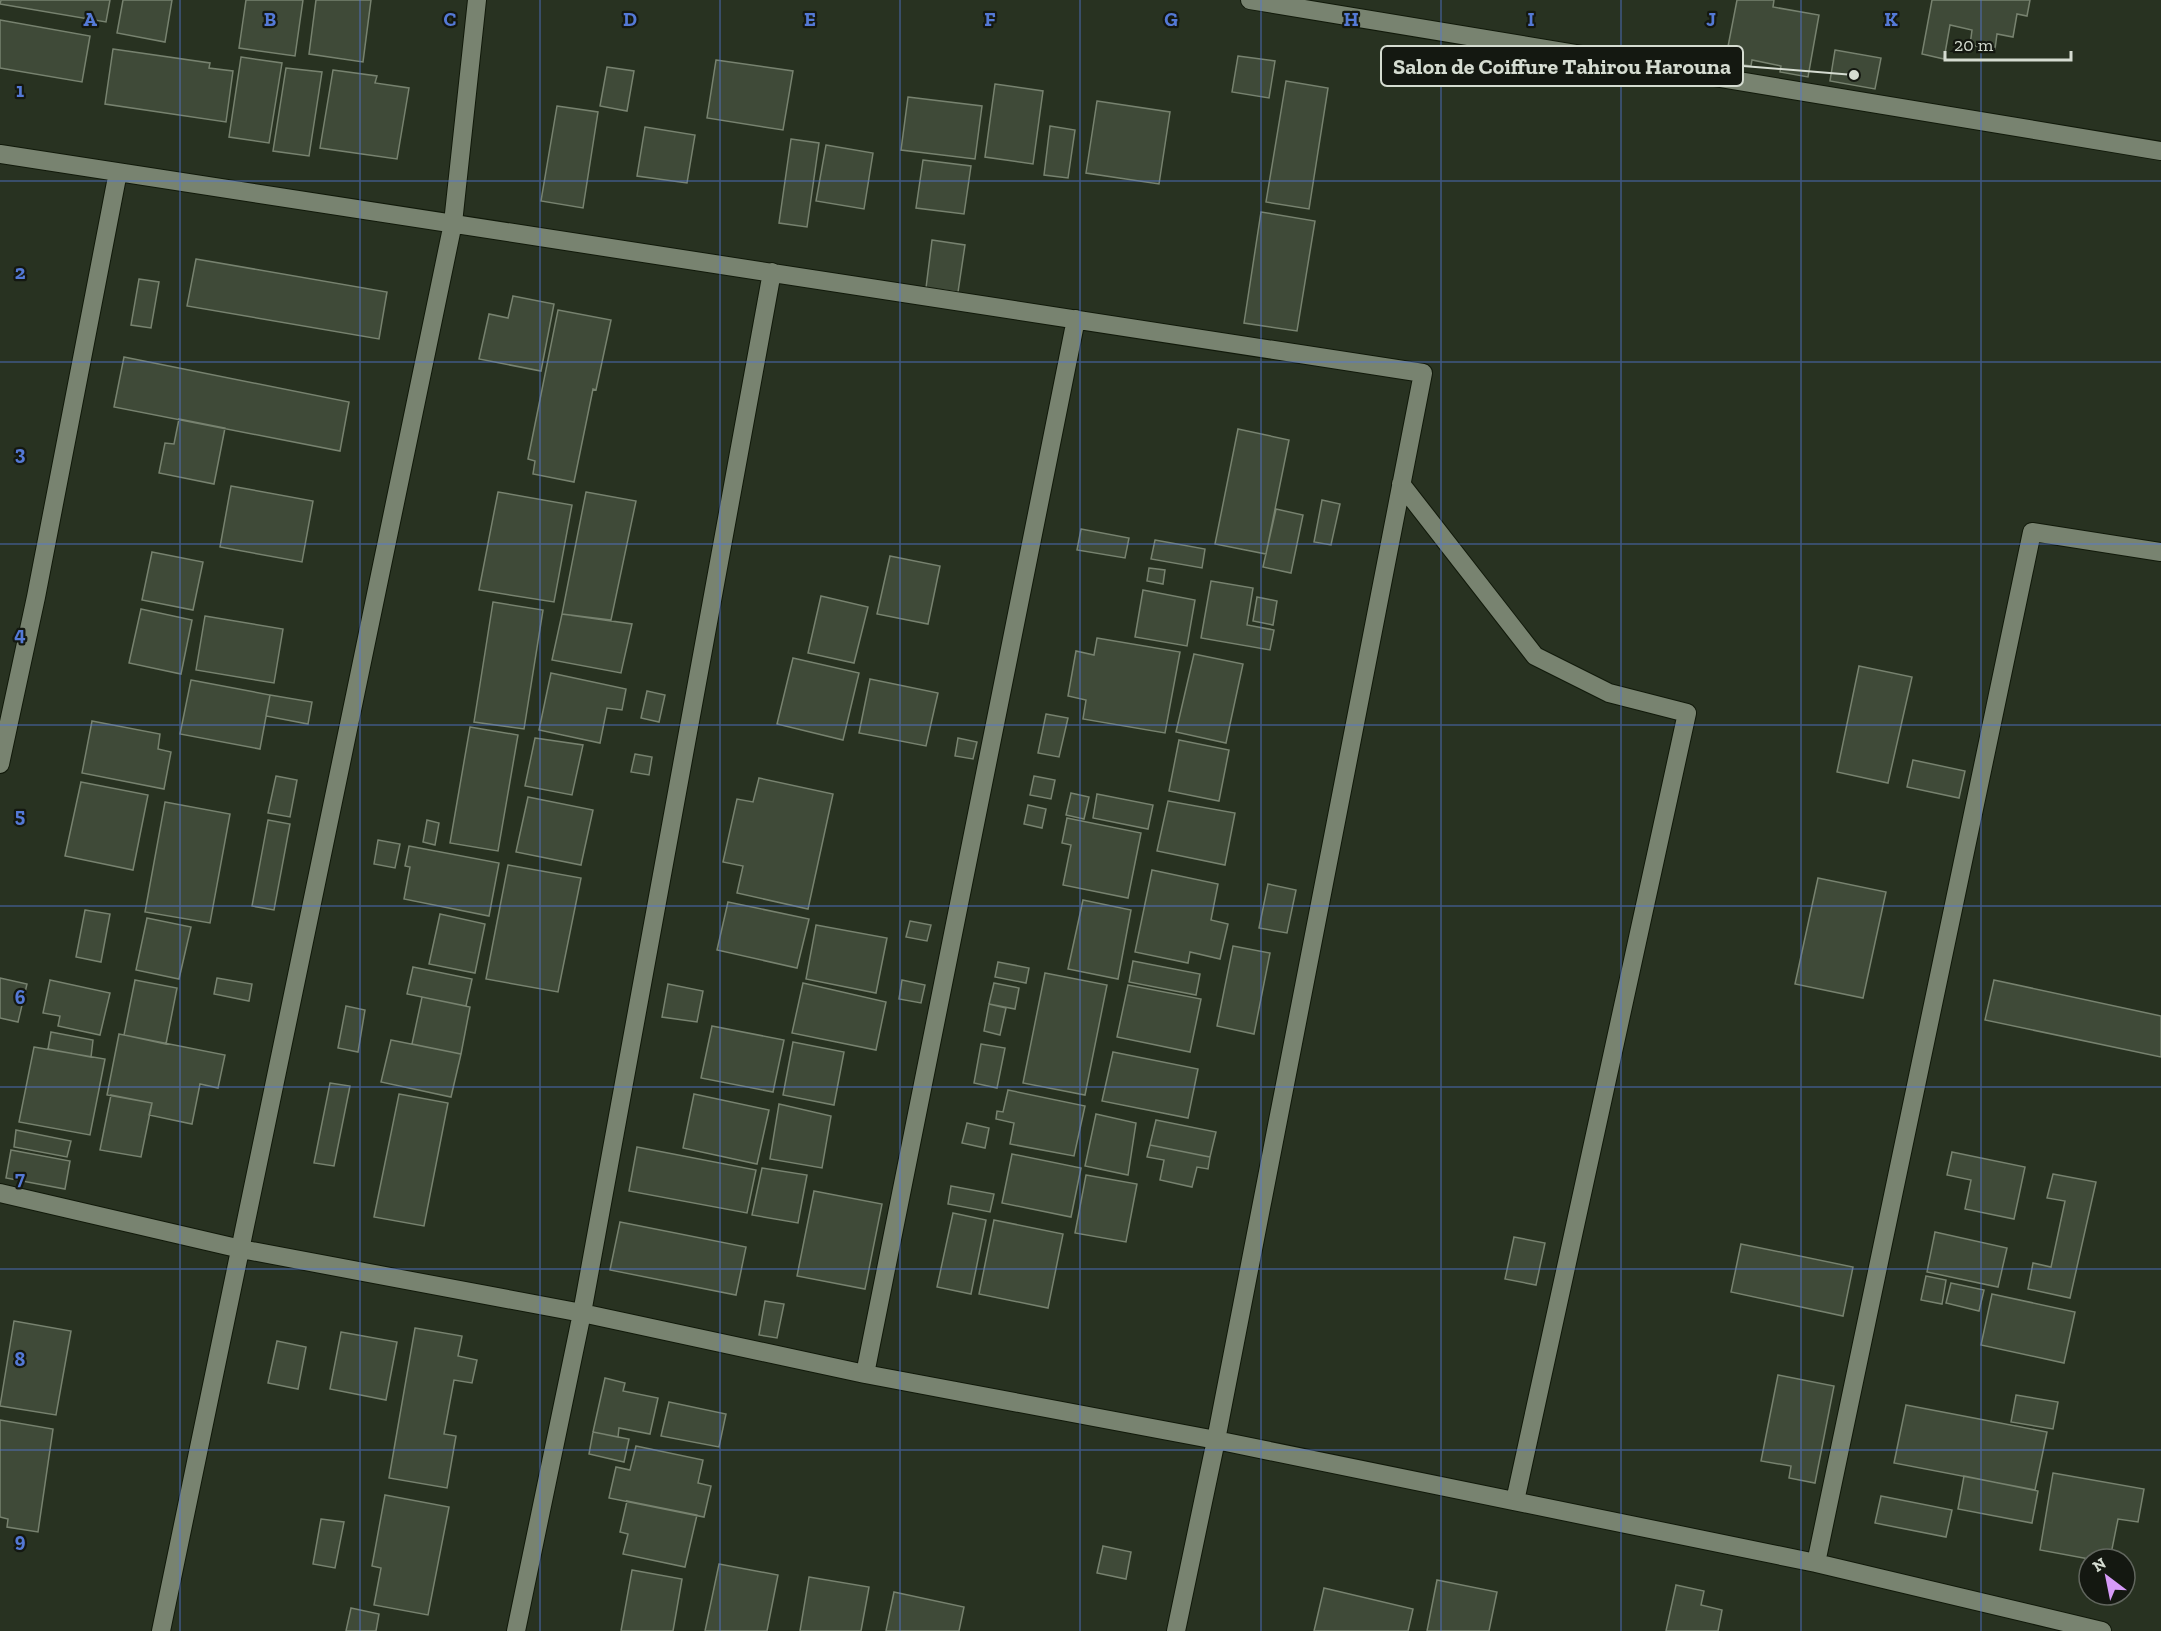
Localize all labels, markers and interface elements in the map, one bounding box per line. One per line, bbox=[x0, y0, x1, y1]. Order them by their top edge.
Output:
text: A bbox=[83, 7, 97, 31]
text: B bbox=[264, 7, 276, 31]
text: C bbox=[444, 7, 457, 31]
text: D bbox=[623, 7, 637, 31]
text: E bbox=[804, 7, 816, 31]
text: F bbox=[984, 7, 996, 31]
text: G bbox=[1164, 7, 1178, 31]
text: H bbox=[1343, 7, 1359, 31]
text: I bbox=[1527, 7, 1535, 31]
text: J bbox=[1706, 7, 1716, 31]
text: K bbox=[1884, 7, 1898, 31]
scale bar bbox=[1945, 24, 2071, 62]
text: 20 m bbox=[1954, 34, 1994, 56]
callout: Salon de Coiffure Tahirou Harouna bbox=[1381, 46, 1743, 86]
text: Salon de Coiffure Tahirou Harouna bbox=[1393, 53, 1731, 80]
text: 1 bbox=[16, 78, 24, 102]
text: 2 bbox=[15, 260, 26, 284]
text: 3 bbox=[15, 441, 26, 465]
text: 4 bbox=[14, 622, 26, 646]
text: 5 bbox=[15, 803, 25, 827]
text: 6 bbox=[15, 985, 26, 1009]
text: 7 bbox=[15, 1166, 25, 1190]
text: 8 bbox=[15, 1347, 26, 1371]
text: 9 bbox=[15, 1528, 26, 1552]
north arrow bbox=[2077, 1547, 2137, 1607]
text: N bbox=[2089, 1553, 2110, 1576]

